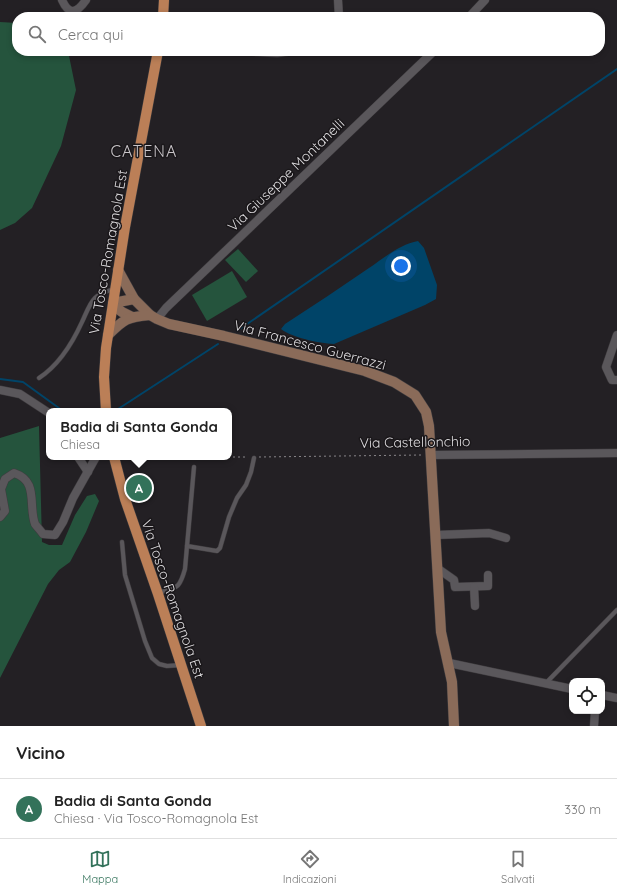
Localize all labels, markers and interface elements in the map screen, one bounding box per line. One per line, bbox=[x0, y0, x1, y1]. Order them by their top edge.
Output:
search box bbox=[12, 12, 605, 56]
icon: search bbox=[26, 23, 48, 45]
text: Cerca qui bbox=[58, 25, 124, 44]
street label: Via Giuseppe Montanelli bbox=[224, 115, 348, 235]
district label: CATENA bbox=[111, 141, 177, 161]
street label: Via Tosco-Romagnola Est bbox=[85, 168, 131, 336]
your location bbox=[391, 256, 411, 276]
street label: Via Francesco Guerrazzi bbox=[232, 316, 388, 374]
popup bbox=[46, 408, 232, 460]
text: Badia di Santa Gonda bbox=[60, 417, 218, 436]
street label: Via Castellonchio bbox=[359, 432, 471, 452]
text: Chiesa bbox=[60, 436, 100, 452]
pin: A bbox=[126, 473, 152, 503]
street label: Via Tosco-Romagnola Est bbox=[137, 517, 209, 681]
map controls bbox=[569, 678, 605, 714]
button: locate bbox=[569, 678, 605, 714]
text: Vicino bbox=[16, 742, 65, 763]
text: Badia di Santa Gonda bbox=[54, 791, 212, 810]
text: A bbox=[25, 801, 33, 817]
text: 330 m bbox=[564, 801, 601, 817]
text: Chiesa · Via Tosco-Romagnola Est bbox=[54, 810, 258, 826]
tab: Mappa bbox=[82, 848, 118, 886]
tab: Indicazioni bbox=[283, 848, 336, 886]
tab: Salvati bbox=[501, 848, 535, 886]

